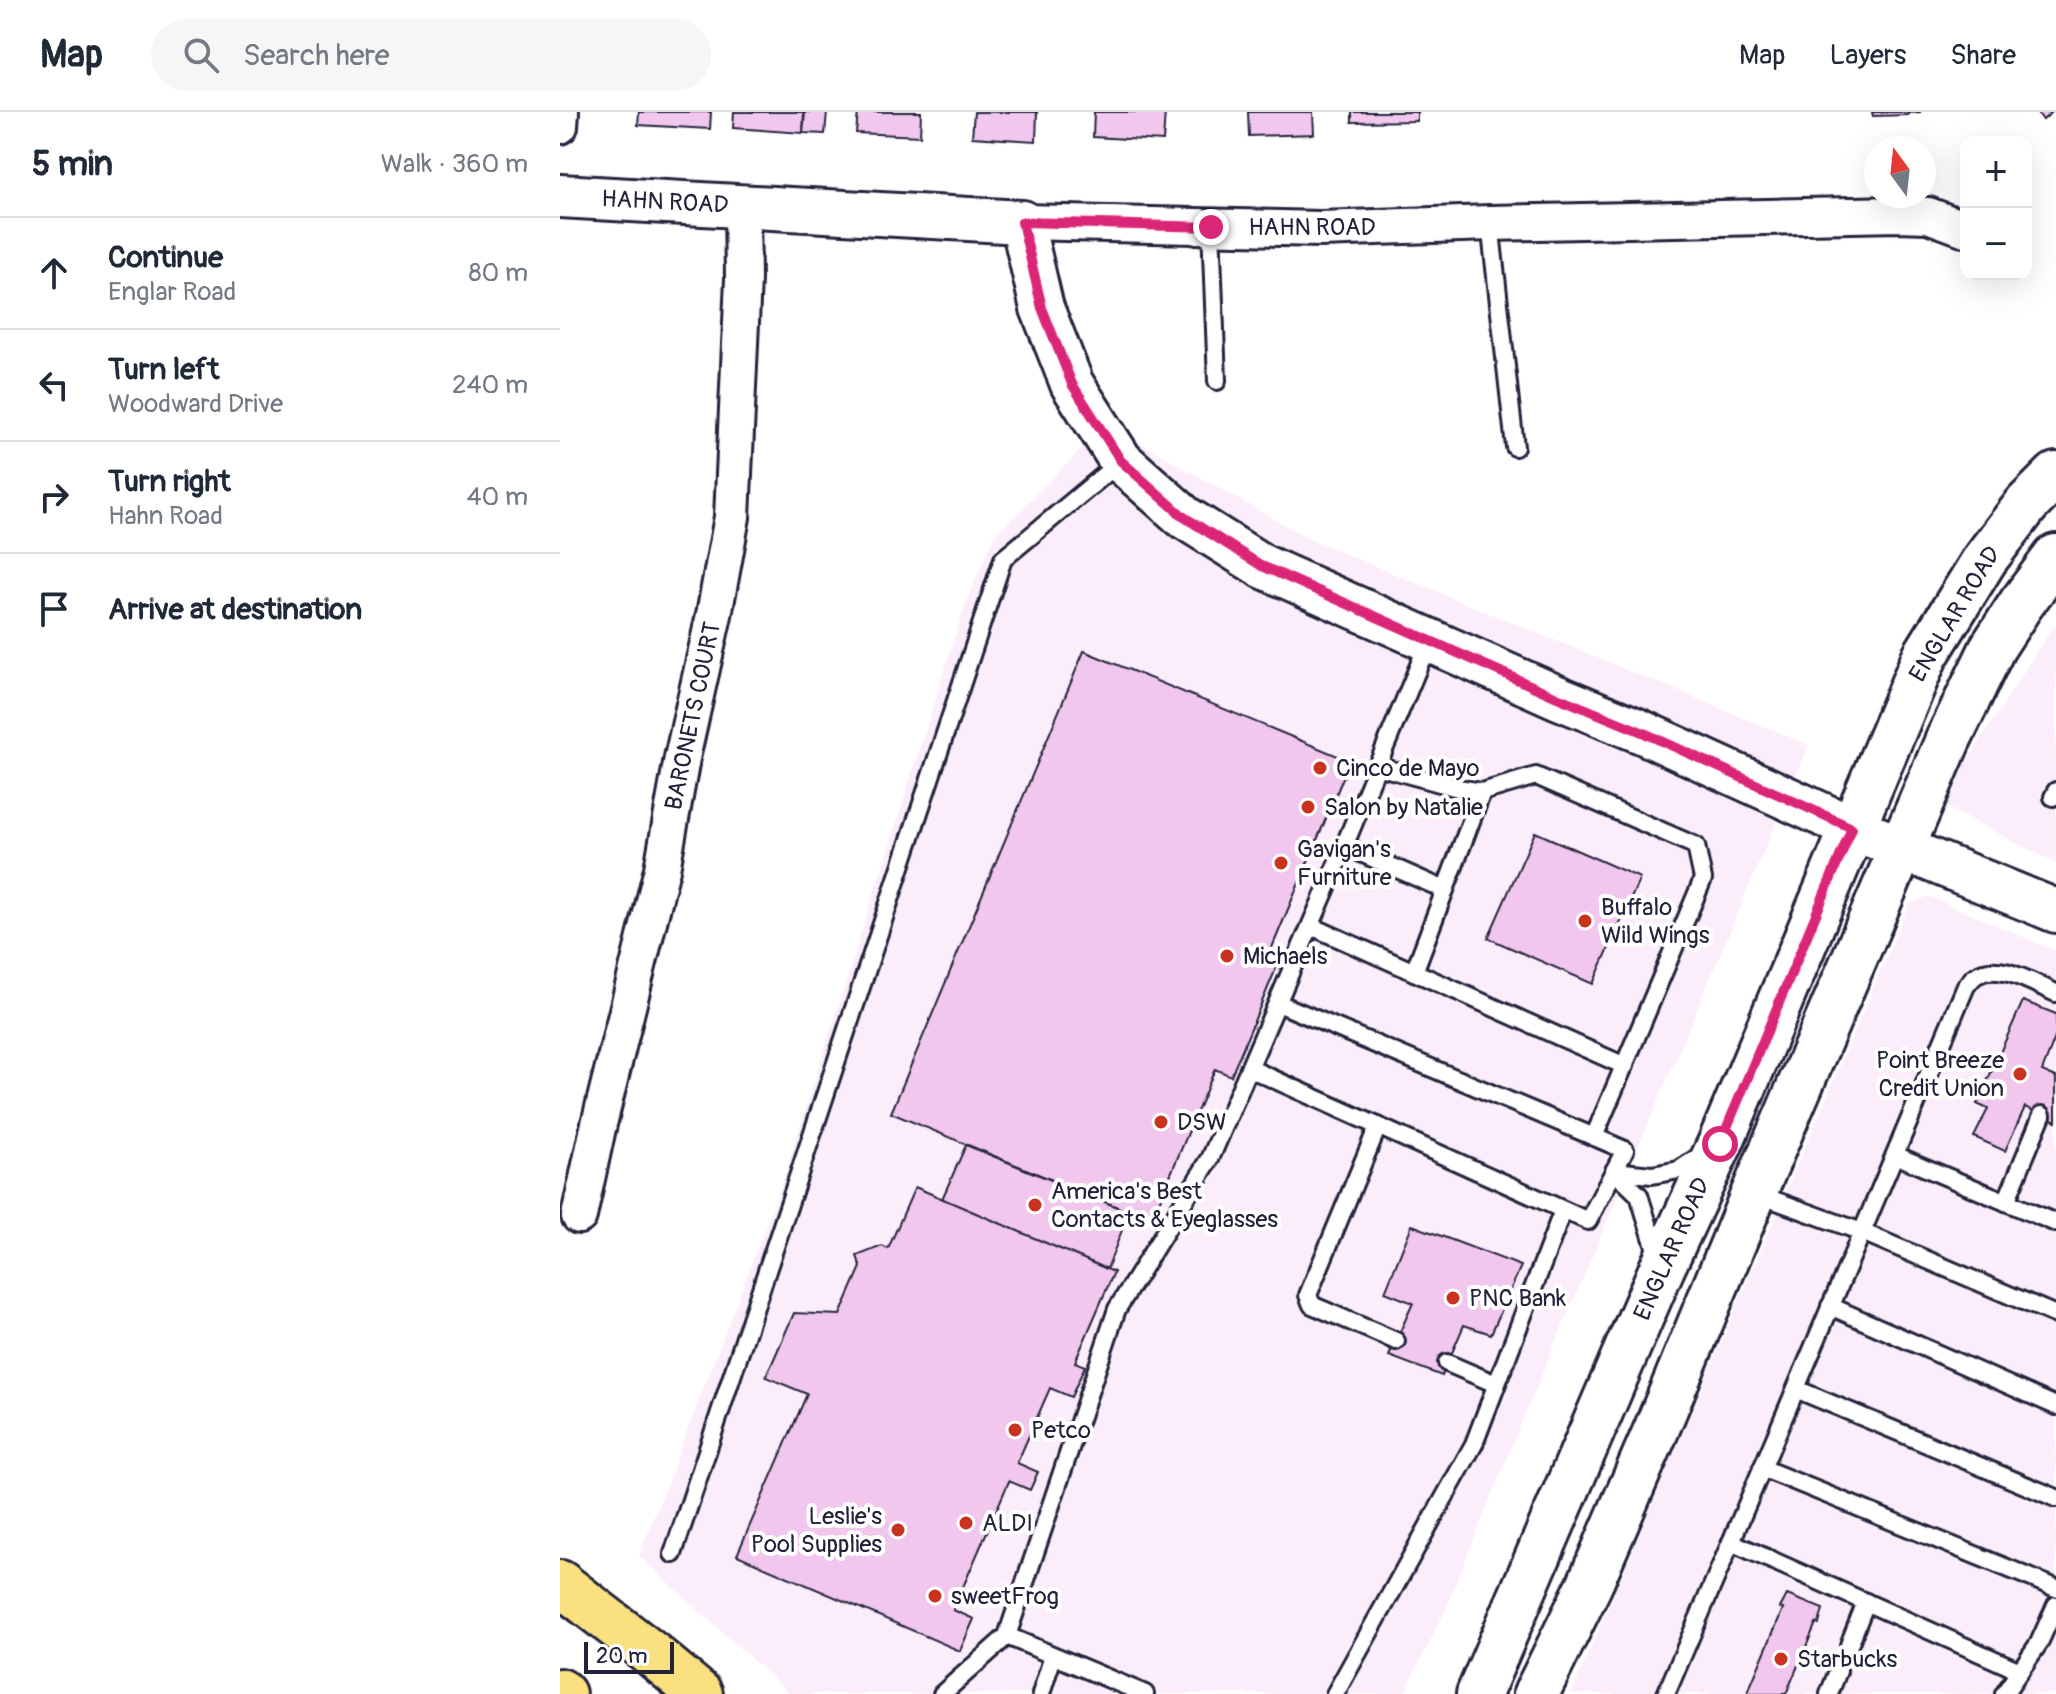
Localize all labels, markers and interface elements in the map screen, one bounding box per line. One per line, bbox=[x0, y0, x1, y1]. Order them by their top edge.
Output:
search box bbox=[151, 19, 711, 91]
text: Map bbox=[40, 31, 103, 79]
icon: search bbox=[179, 33, 223, 77]
text: Search here bbox=[243, 37, 390, 74]
text: Map bbox=[1739, 38, 1785, 73]
text: Layers bbox=[1829, 38, 1906, 73]
text: Share bbox=[1950, 38, 2016, 73]
north arrow bbox=[1864, 136, 1936, 208]
map controls bbox=[1960, 136, 2032, 280]
button: + bbox=[1960, 136, 2032, 208]
text: 5 min bbox=[32, 143, 113, 186]
text: Walk · 360 m bbox=[381, 148, 528, 180]
street label: HAHN ROAD bbox=[601, 184, 729, 220]
button: − bbox=[1960, 208, 2032, 280]
route end bbox=[1193, 209, 1229, 245]
street label: HAHN ROAD bbox=[1248, 213, 1376, 242]
text: Continue bbox=[108, 239, 223, 276]
icon: ahead bbox=[32, 251, 76, 295]
text: 80 m bbox=[468, 257, 528, 289]
text: Englar Road bbox=[108, 276, 236, 308]
text: Turn left bbox=[108, 351, 219, 388]
icon: left bbox=[32, 363, 76, 407]
text: 240 m bbox=[452, 369, 528, 401]
text: Woodward Drive bbox=[108, 388, 283, 420]
text: Turn right bbox=[108, 463, 231, 500]
icon: right bbox=[32, 475, 76, 519]
text: 40 m bbox=[466, 481, 528, 513]
text: Hahn Road bbox=[108, 500, 223, 532]
street label: ENGLAR ROAD bbox=[1903, 541, 2007, 687]
icon: arrive bbox=[32, 587, 76, 631]
text: Arrive at destination bbox=[108, 591, 362, 628]
street label: BARONETS COURT bbox=[659, 619, 727, 813]
place label: Cinco de Mayo bbox=[1336, 754, 1479, 783]
marker: Cinco de Mayo bbox=[1311, 759, 1329, 777]
place label: Salon by Natalie bbox=[1324, 793, 1483, 822]
marker: Salon by Natalie bbox=[1299, 798, 1317, 816]
place label: Gavigan's Furniture bbox=[1297, 835, 1392, 892]
marker: Gavigan's Furniture bbox=[1272, 854, 1290, 872]
place label: Buffalo Wild Wings bbox=[1601, 893, 1710, 950]
marker: Buffalo Wild Wings bbox=[1576, 912, 1594, 930]
place label: Michaels bbox=[1243, 942, 1328, 971]
marker: Michaels bbox=[1218, 947, 1236, 965]
place label: Point Breeze Credit Union bbox=[1876, 1046, 2004, 1103]
marker: Point Breeze Credit Union bbox=[2011, 1065, 2029, 1083]
place label: DSW bbox=[1177, 1108, 1227, 1137]
marker: DSW bbox=[1152, 1113, 1170, 1131]
route start bbox=[1702, 1126, 1738, 1162]
street label: ENGLAR ROAD bbox=[1628, 1173, 1716, 1325]
place label: America's Best Contacts & Eyeglasses bbox=[1051, 1177, 1278, 1234]
marker: America's Best Contacts & Eyeglasses bbox=[1026, 1196, 1044, 1214]
place label: PNC Bank bbox=[1469, 1284, 1566, 1313]
marker: PNC Bank bbox=[1444, 1289, 1462, 1307]
place label: Petco bbox=[1031, 1416, 1091, 1445]
marker: Petco bbox=[1006, 1421, 1024, 1439]
place label: Leslie's Pool Supplies bbox=[751, 1502, 882, 1559]
place label: ALDI bbox=[982, 1509, 1033, 1538]
marker: ALDI bbox=[957, 1514, 975, 1532]
marker: Leslie's Pool Supplies bbox=[889, 1521, 907, 1539]
place label: sweetFrog bbox=[951, 1582, 1059, 1611]
marker: sweetFrog bbox=[926, 1587, 944, 1605]
scale bar bbox=[584, 1638, 674, 1674]
text: 20 m bbox=[596, 1642, 648, 1670]
place label: Starbucks bbox=[1797, 1645, 1897, 1674]
marker: Starbucks bbox=[1772, 1650, 1790, 1668]

